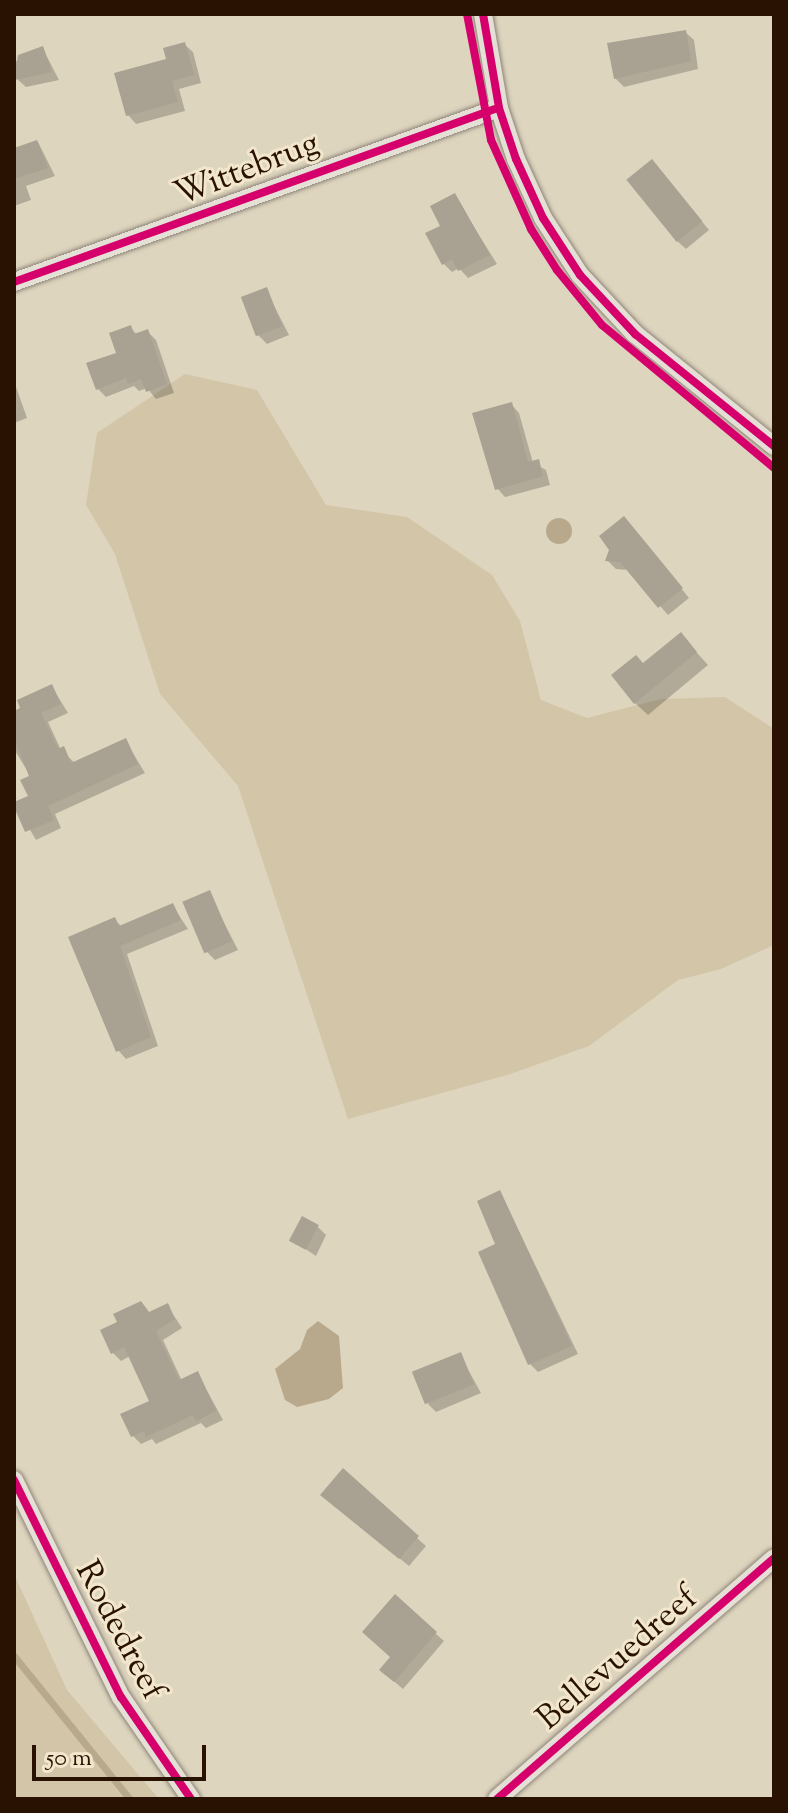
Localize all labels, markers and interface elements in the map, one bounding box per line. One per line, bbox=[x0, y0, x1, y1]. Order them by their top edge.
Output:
street label: Wittebrug bbox=[169, 124, 325, 216]
street label: Rodedreef bbox=[65, 1554, 173, 1708]
street label: Bellevuedreef bbox=[529, 1578, 707, 1740]
scale bar bbox=[36, 1729, 210, 1779]
text: 50 m bbox=[46, 1742, 92, 1776]

